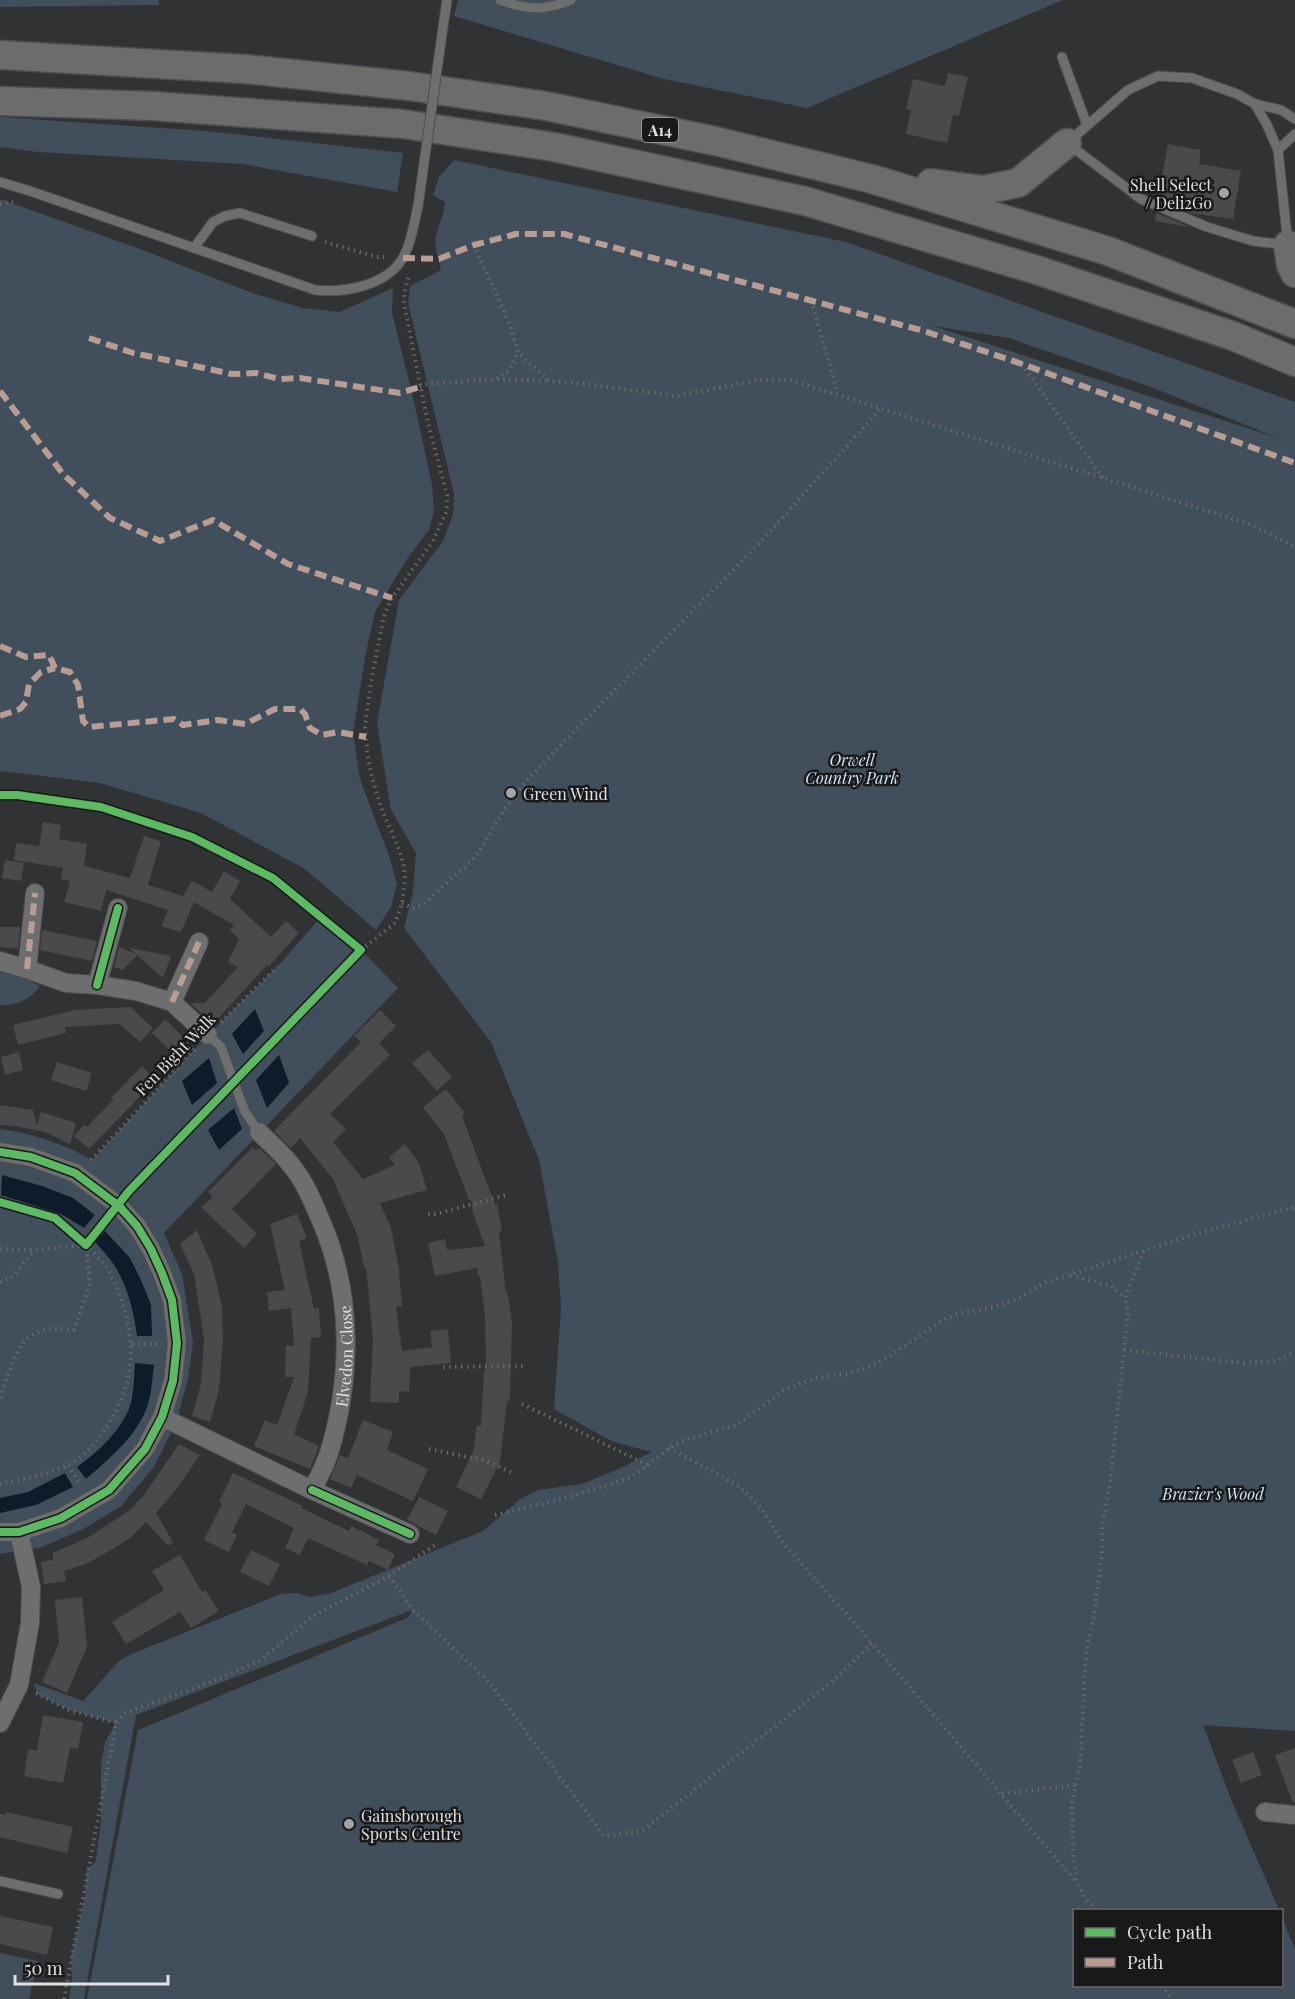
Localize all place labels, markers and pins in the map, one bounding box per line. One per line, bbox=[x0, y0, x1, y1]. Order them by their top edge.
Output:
place label: Shell Select / Deli2Go bbox=[1130, 174, 1212, 213]
marker: Shell Select / Deli2Go bbox=[1217, 186, 1231, 200]
place label: Green Wind bbox=[523, 783, 608, 804]
marker: Green Wind bbox=[504, 786, 518, 800]
place label: Gainsborough Sports Centre bbox=[361, 1805, 463, 1844]
marker: Gainsborough Sports Centre bbox=[342, 1817, 356, 1831]

